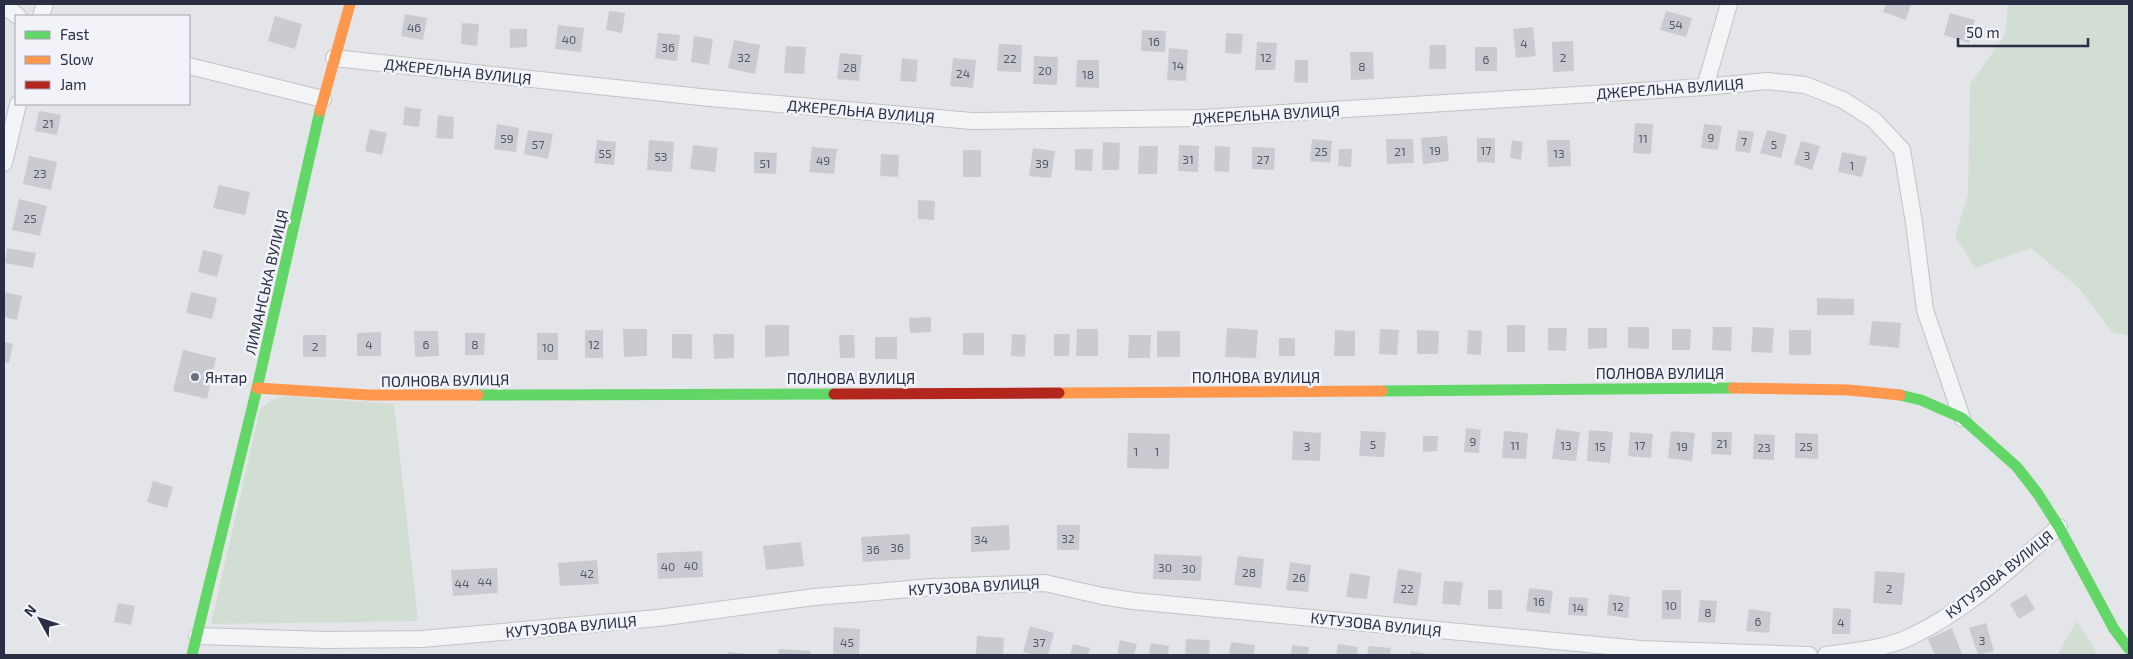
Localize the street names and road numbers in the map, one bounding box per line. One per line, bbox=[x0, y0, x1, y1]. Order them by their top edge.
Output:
street label: ДЖЕРЕЛЬНА ВУЛИЦЯ bbox=[384, 54, 532, 88]
street label: ДЖЕРЕЛЬНА ВУЛИЦЯ bbox=[1596, 74, 1744, 102]
street label: ДЖЕРЕЛЬНА ВУЛИЦЯ bbox=[787, 96, 935, 126]
street label: ДЖЕРЕЛЬНА ВУЛИЦЯ bbox=[1192, 101, 1340, 127]
street label: ЛИМАНСЬКА ВУЛИЦЯ bbox=[241, 208, 291, 356]
street label: ПОЛНОВА ВУЛИЦЯ bbox=[1596, 364, 1724, 382]
street label: ПОЛНОВА ВУЛИЦЯ bbox=[1192, 368, 1320, 386]
street label: ПОЛНОВА ВУЛИЦЯ bbox=[787, 369, 915, 387]
street label: ПОЛНОВА ВУЛИЦЯ bbox=[381, 370, 509, 390]
street label: КУТУЗОВА ВУЛИЦЯ bbox=[1942, 526, 2056, 622]
street label: КУТУЗОВА ВУЛИЦЯ bbox=[908, 574, 1040, 598]
street label: КУТУЗОВА ВУЛИЦЯ bbox=[1310, 608, 1442, 640]
street label: КУТУЗОВА ВУЛИЦЯ bbox=[505, 611, 637, 641]

